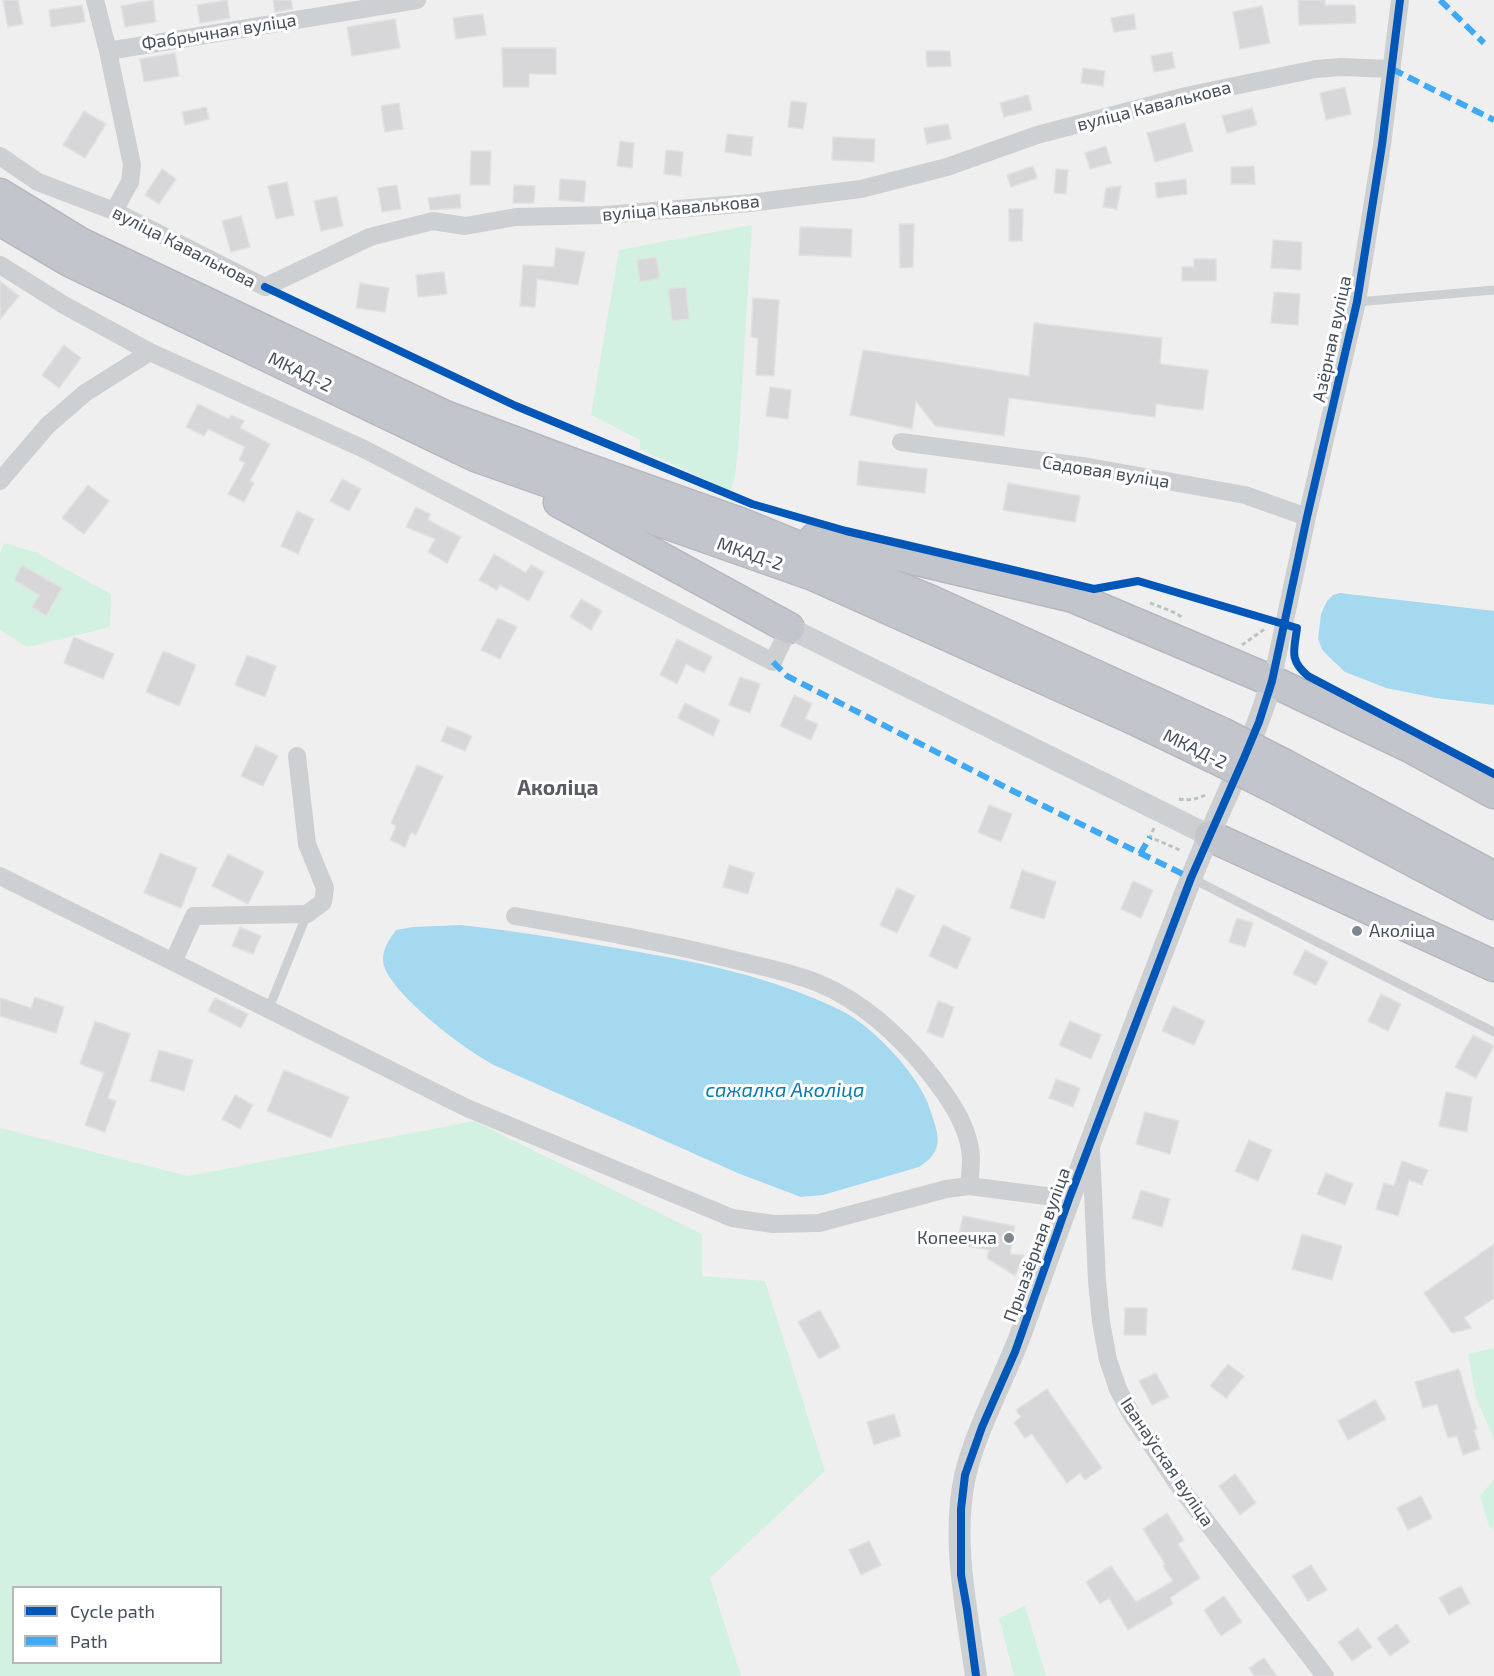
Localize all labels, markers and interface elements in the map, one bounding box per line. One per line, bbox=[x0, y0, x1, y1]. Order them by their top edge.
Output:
street label: Фабрычная вуліца bbox=[140, 9, 298, 55]
street label: вуліца Кавалькова bbox=[1075, 76, 1233, 136]
street label: вуліца Кавалькова bbox=[601, 190, 761, 226]
street label: вуліца Кавалькова bbox=[109, 202, 259, 292]
street label: Азёрная вуліца bbox=[1308, 274, 1356, 404]
street label: МКАД-2 bbox=[265, 347, 335, 397]
street label: Садовая вуліца bbox=[1041, 451, 1171, 493]
street label: МКАД-2 bbox=[714, 533, 786, 575]
street label: МКАД-2 bbox=[1160, 724, 1230, 774]
district label: Аколіца bbox=[517, 775, 599, 801]
place label: Аколіца bbox=[1369, 920, 1435, 942]
marker: Аколіца bbox=[1350, 924, 1364, 938]
water label: сажалка Аколіца bbox=[705, 1078, 865, 1102]
street label: Прыазёрная вуліца bbox=[999, 1165, 1075, 1325]
place label: Копеечка bbox=[917, 1227, 997, 1249]
marker: Копеечка bbox=[1002, 1231, 1016, 1245]
street label: Іванаўская вуліца bbox=[1116, 1393, 1218, 1531]
legend bbox=[12, 1586, 222, 1664]
text: Cycle path bbox=[70, 1600, 155, 1622]
text: Path bbox=[70, 1630, 108, 1652]

